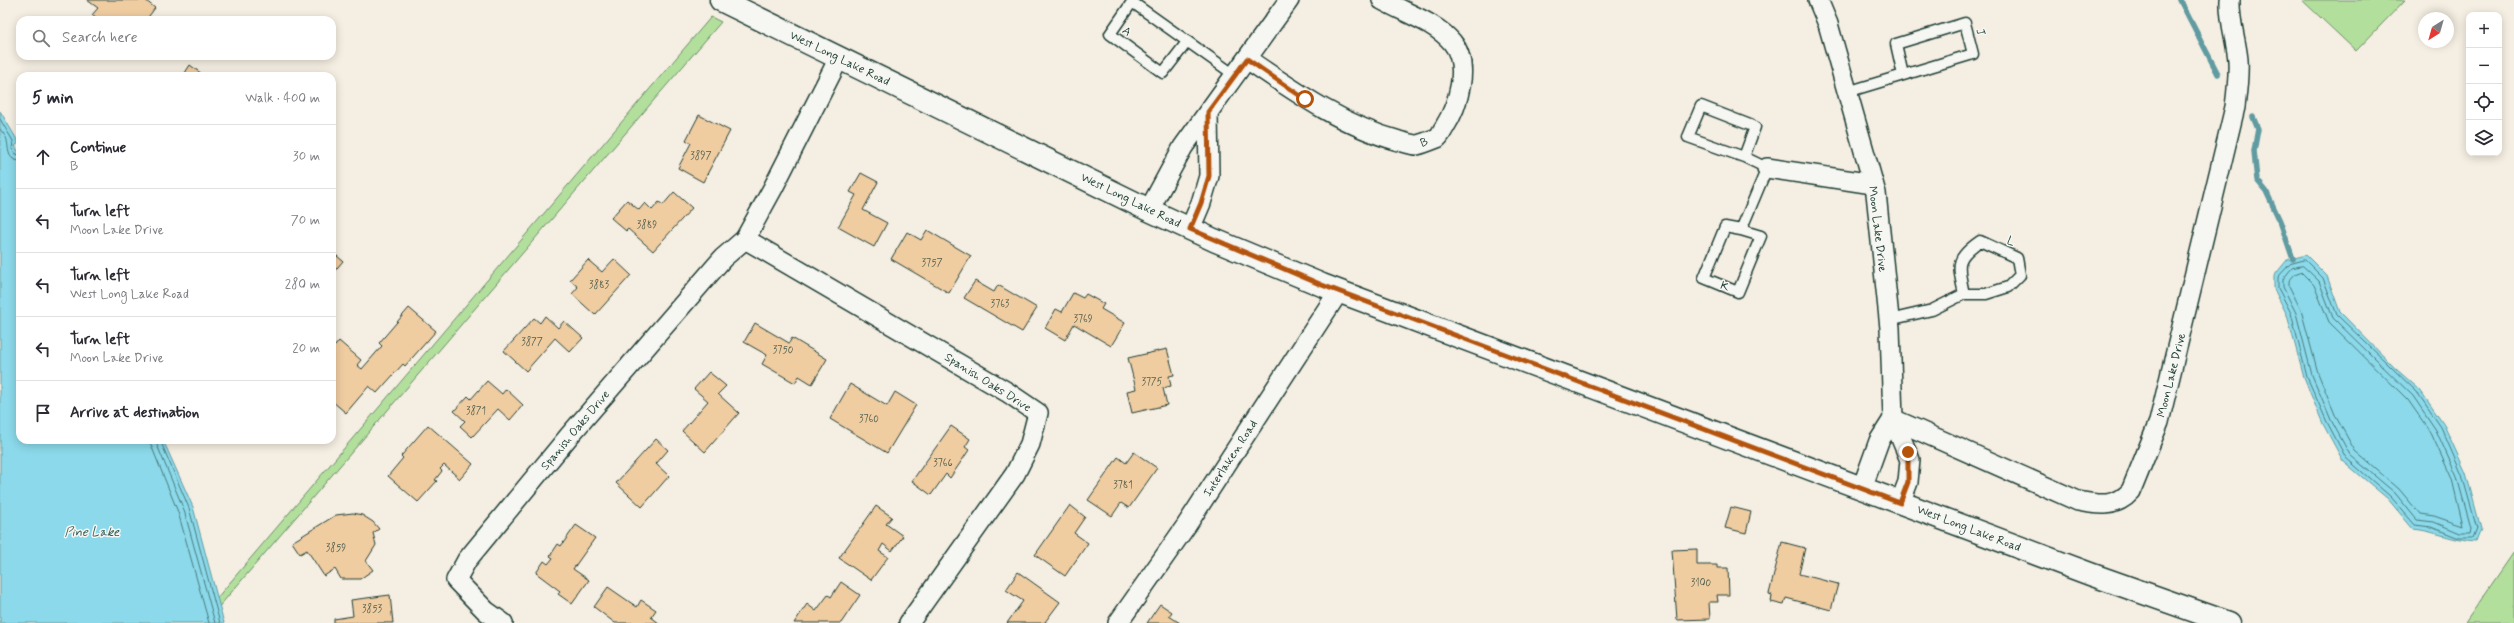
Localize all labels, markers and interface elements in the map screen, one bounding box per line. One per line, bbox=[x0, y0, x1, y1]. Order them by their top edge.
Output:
north arrow bbox=[2418, 12, 2454, 48]
map controls bbox=[2466, 12, 2502, 156]
button: + bbox=[2466, 12, 2502, 48]
search box bbox=[16, 16, 336, 60]
street label: A bbox=[1119, 23, 1134, 41]
icon: search bbox=[30, 27, 52, 49]
street label: J bbox=[1971, 27, 1989, 37]
text: Search here bbox=[62, 28, 138, 48]
street label: West Long Lake Road bbox=[787, 28, 892, 90]
button: − bbox=[2466, 48, 2502, 84]
button: locate bbox=[2466, 84, 2502, 120]
text: 5 min bbox=[32, 87, 74, 109]
text: Walk · 400 m bbox=[245, 90, 320, 107]
route start bbox=[1296, 90, 1314, 108]
button: layers bbox=[2466, 120, 2502, 156]
street label: B bbox=[1418, 134, 1431, 152]
text: Continue bbox=[70, 138, 126, 158]
icon: ahead bbox=[32, 146, 54, 168]
text: 30 m bbox=[293, 148, 320, 165]
house number: 3897 bbox=[690, 149, 712, 163]
text: B bbox=[70, 158, 78, 175]
street label: West Long Lake Road bbox=[1078, 170, 1183, 232]
street label: Moon Lake Drive bbox=[1864, 185, 1890, 273]
text: Turn left bbox=[70, 202, 130, 222]
icon: left bbox=[32, 210, 54, 232]
text: 70 m bbox=[291, 212, 320, 229]
house number: 3889 bbox=[637, 218, 657, 232]
text: Moon Lake Drive bbox=[70, 222, 164, 239]
street label: L bbox=[2004, 233, 2018, 251]
house number: 3757 bbox=[921, 257, 943, 270]
text: Turn left bbox=[70, 266, 130, 286]
icon: left bbox=[32, 274, 54, 296]
text: 280 m bbox=[285, 276, 320, 293]
house number: 3883 bbox=[589, 278, 609, 292]
street label: K bbox=[1718, 278, 1732, 296]
text: West Long Lake Road bbox=[70, 286, 189, 303]
house number: 3763 bbox=[991, 298, 1010, 311]
house number: 3769 bbox=[1073, 313, 1093, 326]
text: Turn left bbox=[70, 330, 130, 350]
street label: Moon Lake Drive bbox=[2154, 331, 2190, 419]
house number: 3877 bbox=[521, 335, 543, 349]
icon: left bbox=[32, 338, 54, 360]
text: 20 m bbox=[292, 340, 320, 357]
house number: 3750 bbox=[773, 344, 794, 357]
text: Moon Lake Drive bbox=[70, 350, 164, 367]
street label: Spanish Oaks Drive bbox=[941, 350, 1034, 416]
house number: 3775 bbox=[1141, 376, 1163, 389]
street label: Spanish Oaks Drive bbox=[538, 387, 614, 474]
icon: arrive bbox=[32, 402, 54, 424]
text: Arrive at destination bbox=[70, 403, 199, 423]
house number: 3871 bbox=[466, 404, 486, 418]
house number: 3760 bbox=[859, 413, 879, 426]
street label: Interlaken Road bbox=[1200, 417, 1262, 500]
route end bbox=[1899, 443, 1917, 461]
house number: 3766 bbox=[933, 457, 953, 470]
house number: 3781 bbox=[1113, 479, 1133, 492]
street label: West Long Lake Road bbox=[1915, 502, 2023, 556]
water label: Pine Lake bbox=[64, 524, 120, 541]
house number: 3859 bbox=[326, 541, 346, 555]
house number: 3100 bbox=[1691, 577, 1712, 590]
house number: 3853 bbox=[362, 602, 383, 616]

